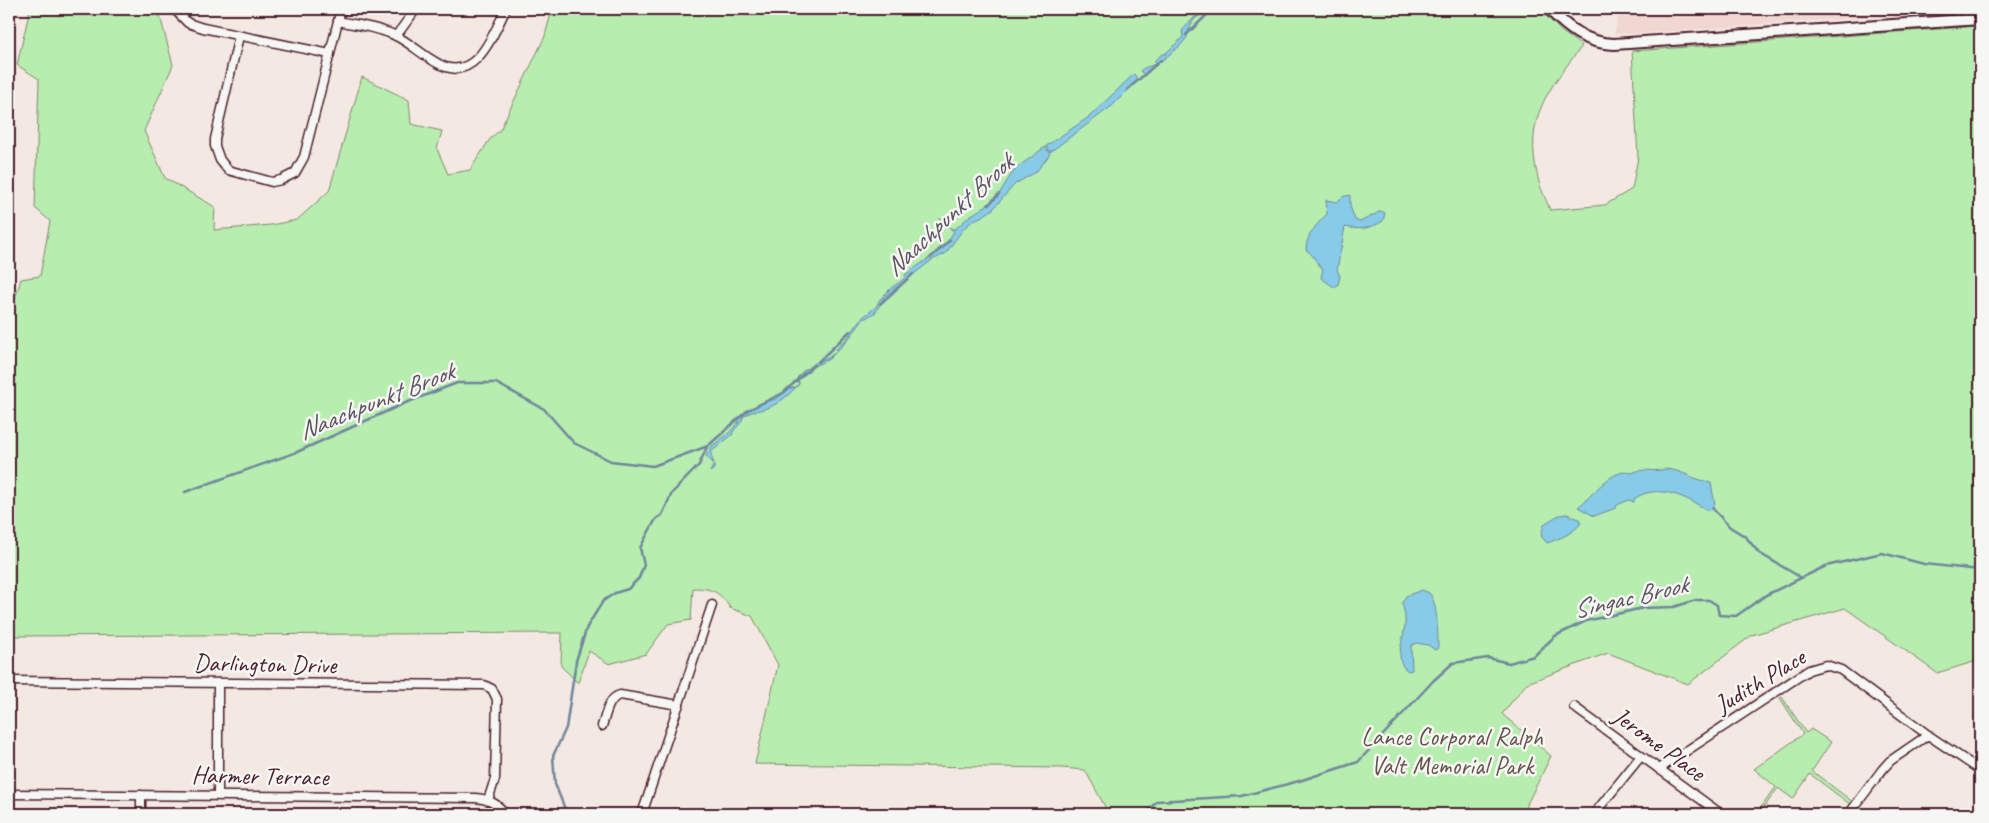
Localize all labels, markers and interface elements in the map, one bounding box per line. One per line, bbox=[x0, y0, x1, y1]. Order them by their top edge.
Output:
water label: Naachpunkt Brook bbox=[878, 144, 1024, 283]
water label: Naachpunkt Brook bbox=[293, 353, 463, 447]
water label: Singac Brook bbox=[1570, 567, 1695, 626]
street label: Judith Place bbox=[1708, 641, 1813, 721]
street label: Darlington Drive bbox=[193, 647, 338, 681]
street label: Jerome Place bbox=[1606, 699, 1713, 789]
park label: Lance Corporal Ralph Valt Memorial Park bbox=[1361, 721, 1543, 782]
street label: Harmer Terrace bbox=[191, 759, 331, 793]

